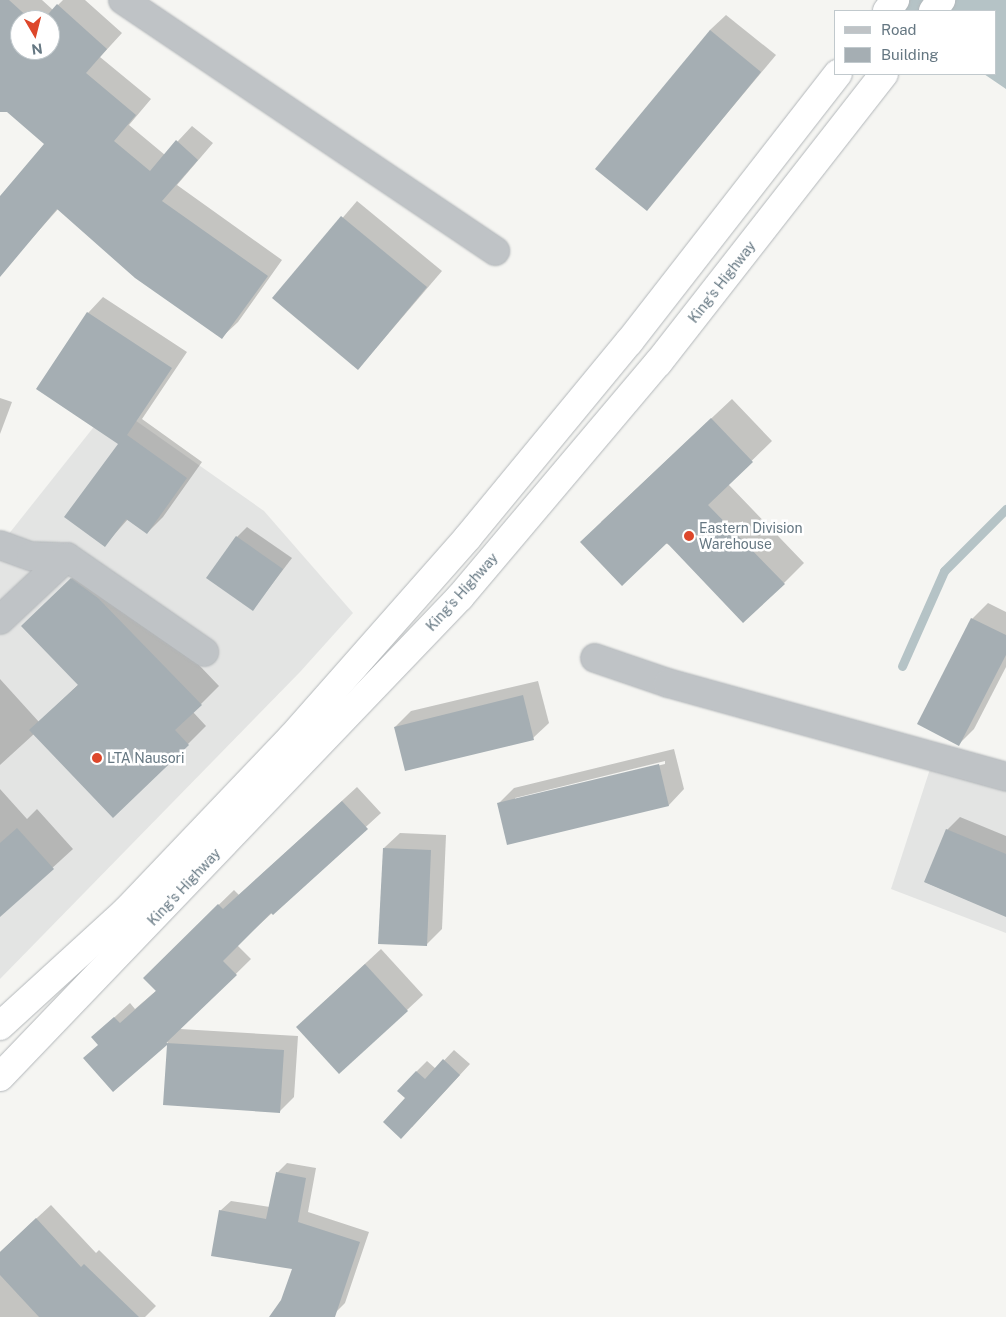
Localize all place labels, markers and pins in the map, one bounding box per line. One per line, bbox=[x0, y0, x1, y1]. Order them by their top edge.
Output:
place label: Eastern Division Warehouse bbox=[699, 520, 803, 552]
marker: Eastern Division Warehouse bbox=[683, 530, 695, 542]
place label: LTA Nausori bbox=[107, 750, 185, 766]
marker: LTA Nausori bbox=[91, 752, 103, 764]

